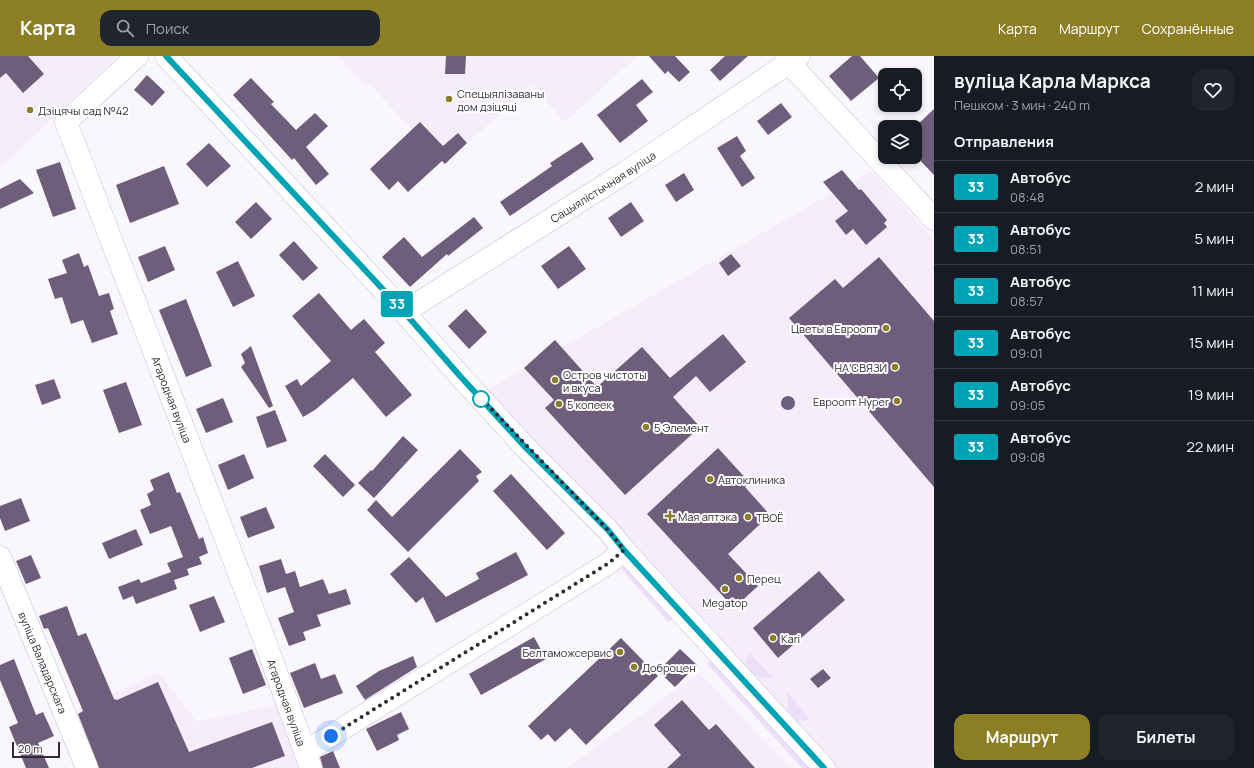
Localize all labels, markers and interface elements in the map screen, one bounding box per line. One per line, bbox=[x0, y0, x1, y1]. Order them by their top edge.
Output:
search box bbox=[100, 10, 380, 46]
text: Карта bbox=[20, 15, 76, 41]
icon: search bbox=[114, 17, 136, 39]
text: Поиск bbox=[146, 18, 189, 39]
text: Карта bbox=[998, 19, 1037, 38]
text: Маршрут bbox=[1059, 19, 1120, 38]
text: Сохранённые bbox=[1142, 19, 1234, 38]
map controls bbox=[878, 68, 922, 164]
button: locate bbox=[878, 68, 922, 112]
text: вуліца Карла Маркса bbox=[954, 68, 1151, 94]
button: heart bbox=[1192, 69, 1234, 111]
place label: Спецыялізаваны дом дзіцяці bbox=[457, 86, 544, 114]
marker: Спецыялізаваны дом дзіцяці bbox=[444, 94, 454, 104]
text: Пешком · 3 мин · 240 m bbox=[954, 96, 1090, 114]
place label: Дзіцячы сад №42 bbox=[38, 103, 129, 118]
marker: Дзіцячы сад №42 bbox=[25, 105, 35, 115]
button: layers bbox=[878, 120, 922, 164]
text: Отправления bbox=[954, 131, 1054, 152]
street label: Сацыялістычная вуліца bbox=[547, 147, 658, 226]
text: Автобус bbox=[1010, 167, 1071, 188]
text: 2 мин bbox=[1195, 176, 1234, 197]
text: 33 bbox=[968, 177, 984, 196]
text: 08:48 bbox=[1010, 188, 1045, 206]
text: Автобус bbox=[1010, 219, 1071, 240]
text: 5 мин bbox=[1195, 228, 1234, 249]
text: 33 bbox=[968, 229, 984, 248]
text: 08:51 bbox=[1010, 240, 1042, 258]
text: Автобус bbox=[1010, 271, 1071, 292]
text: 11 мин bbox=[1192, 280, 1234, 301]
text: 33 bbox=[968, 281, 984, 300]
line badge: 33 bbox=[379, 291, 415, 317]
text: 08:57 bbox=[1010, 292, 1043, 310]
text: 33 bbox=[389, 294, 405, 313]
place label: Цветы в Евроопт bbox=[791, 321, 878, 336]
marker: Цветы в Евроопт bbox=[881, 323, 891, 333]
text: Автобус bbox=[1010, 323, 1071, 344]
text: 15 мин bbox=[1189, 332, 1234, 353]
text: 33 bbox=[968, 333, 984, 352]
text: 09:01 bbox=[1010, 344, 1043, 362]
street label: Агародная вуліца bbox=[149, 354, 196, 445]
place label: НАʼСВЯЗИ bbox=[834, 360, 887, 375]
marker: НАʼСВЯЗИ bbox=[890, 362, 900, 372]
place label: Остров чистоты и вкуса bbox=[563, 367, 647, 395]
marker: Остров чистоты и вкуса bbox=[550, 375, 560, 385]
text: Автобус bbox=[1010, 375, 1071, 396]
text: 19 мин bbox=[1188, 384, 1234, 405]
text: 33 bbox=[968, 385, 984, 404]
unlabelled marker bbox=[472, 390, 490, 408]
place label: Евроопт Hyper bbox=[813, 394, 889, 409]
marker: Евроопт Hyper bbox=[892, 396, 902, 406]
text: 09:05 bbox=[1010, 396, 1045, 414]
place label: 5 копеек bbox=[567, 397, 613, 412]
marker: 5 копеек bbox=[554, 399, 564, 409]
place label: 5 Элемент bbox=[654, 420, 709, 435]
marker: 5 Элемент bbox=[641, 422, 651, 432]
text: Автобус bbox=[1010, 427, 1071, 448]
text: 22 мин bbox=[1186, 436, 1234, 457]
text: 33 bbox=[968, 437, 984, 456]
text: 09:08 bbox=[1010, 448, 1045, 466]
place label: Автоклиника bbox=[718, 472, 785, 487]
marker: Автоклиника bbox=[705, 474, 715, 484]
place label: Мая аптэка bbox=[678, 509, 737, 524]
place label: ТВОЁ bbox=[756, 510, 784, 525]
marker: Мая аптэка bbox=[665, 511, 675, 521]
marker: ТВОЁ bbox=[743, 512, 753, 522]
place label: Перец bbox=[747, 571, 781, 586]
marker: Перец bbox=[734, 573, 744, 583]
marker: Megatop bbox=[720, 584, 730, 594]
place label: Megatop bbox=[702, 595, 748, 610]
street label: вуліца Валадарскага bbox=[16, 609, 71, 716]
place label: Kari bbox=[781, 631, 800, 646]
marker: Kari bbox=[768, 633, 778, 643]
place label: Белтаможсервис bbox=[522, 645, 612, 660]
marker: Белтаможсервис bbox=[615, 647, 625, 657]
street label: Агародная вуліца bbox=[264, 657, 310, 748]
place label: Доброцен bbox=[642, 660, 696, 675]
marker: Доброцен bbox=[629, 662, 639, 672]
button: Маршрут bbox=[954, 714, 1090, 760]
button: Билеты bbox=[1098, 714, 1234, 760]
your location bbox=[321, 726, 341, 746]
scale bar bbox=[12, 740, 60, 759]
text: 20 m bbox=[18, 741, 43, 756]

